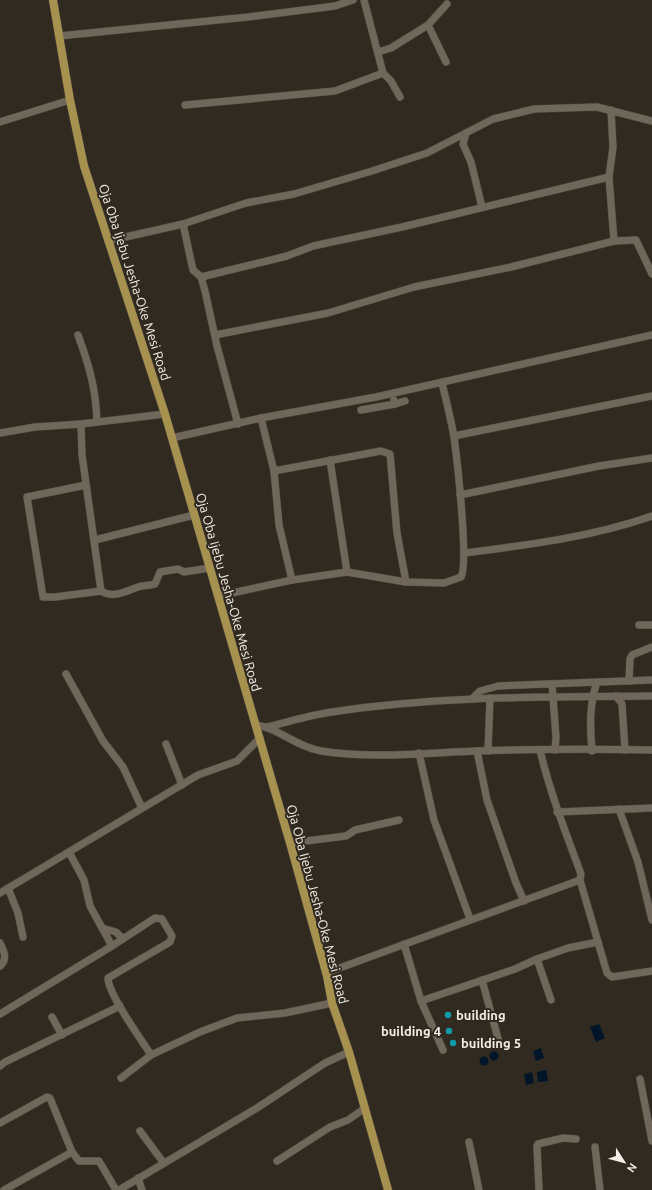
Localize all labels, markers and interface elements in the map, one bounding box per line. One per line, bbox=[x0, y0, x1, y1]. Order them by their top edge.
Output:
street label: Oja Oba Ijebu Jesha-Oke Mesi Road bbox=[97, 182, 173, 382]
street label: Oja Oba Ijebu Jesha-Oke Mesi Road bbox=[194, 491, 264, 693]
street label: Oja Oba Ijebu Jesha-Oke Mesi Road bbox=[285, 803, 351, 1005]
place label: building bbox=[456, 1008, 506, 1022]
marker: building bbox=[443, 1010, 453, 1020]
place label: building 4 bbox=[381, 1024, 441, 1038]
marker: building 4 bbox=[444, 1026, 454, 1036]
place label: building 5 bbox=[461, 1036, 521, 1050]
marker: building 5 bbox=[448, 1038, 458, 1048]
north arrow bbox=[604, 1142, 644, 1182]
text: N bbox=[625, 1161, 639, 1175]

